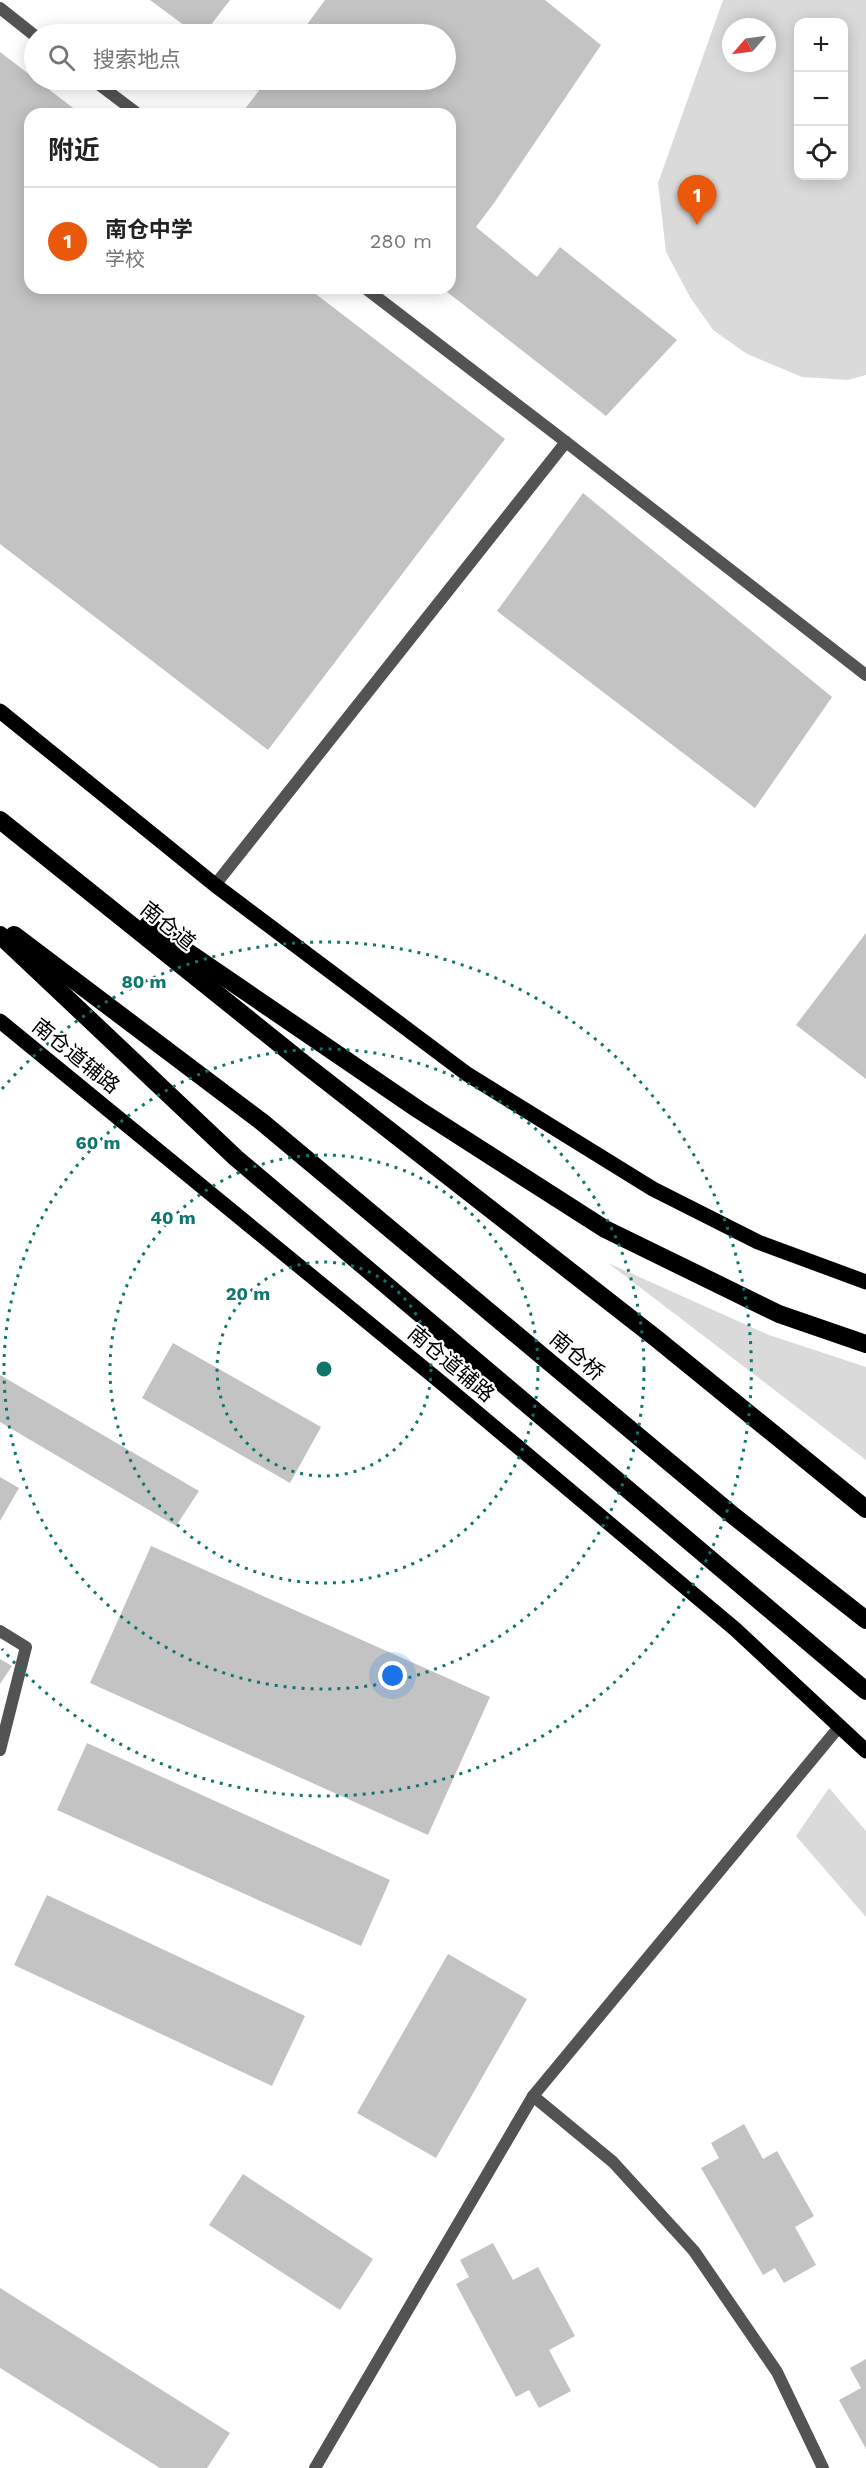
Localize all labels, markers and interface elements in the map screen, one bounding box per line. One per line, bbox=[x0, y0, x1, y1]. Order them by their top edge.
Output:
north arrow bbox=[722, 18, 776, 72]
map controls bbox=[794, 18, 848, 180]
button: + bbox=[794, 18, 848, 72]
search box bbox=[24, 24, 456, 90]
icon: search bbox=[45, 41, 78, 74]
text: 搜索地点 bbox=[93, 47, 181, 72]
button: − bbox=[794, 72, 848, 126]
button: locate bbox=[794, 126, 848, 180]
text: 附近 bbox=[48, 135, 100, 165]
pin: 1 bbox=[678, 176, 716, 225]
text: 南仓中学 bbox=[105, 217, 193, 242]
text: 1 bbox=[63, 229, 72, 253]
text: 280 m bbox=[370, 229, 432, 253]
text: 学校 bbox=[105, 247, 145, 271]
street label: 南仓道 bbox=[136, 896, 201, 955]
text: 80 m bbox=[122, 971, 166, 992]
street label: 南仓道辅路 bbox=[28, 1013, 125, 1098]
text: 60 m bbox=[76, 1132, 120, 1153]
text: 40 m bbox=[150, 1207, 196, 1228]
text: 20 m bbox=[226, 1283, 270, 1304]
street label: 南仓道辅路 bbox=[403, 1320, 500, 1407]
street label: 南仓桥 bbox=[545, 1326, 609, 1385]
centre of rings bbox=[314, 1359, 334, 1379]
your location bbox=[378, 1661, 407, 1690]

